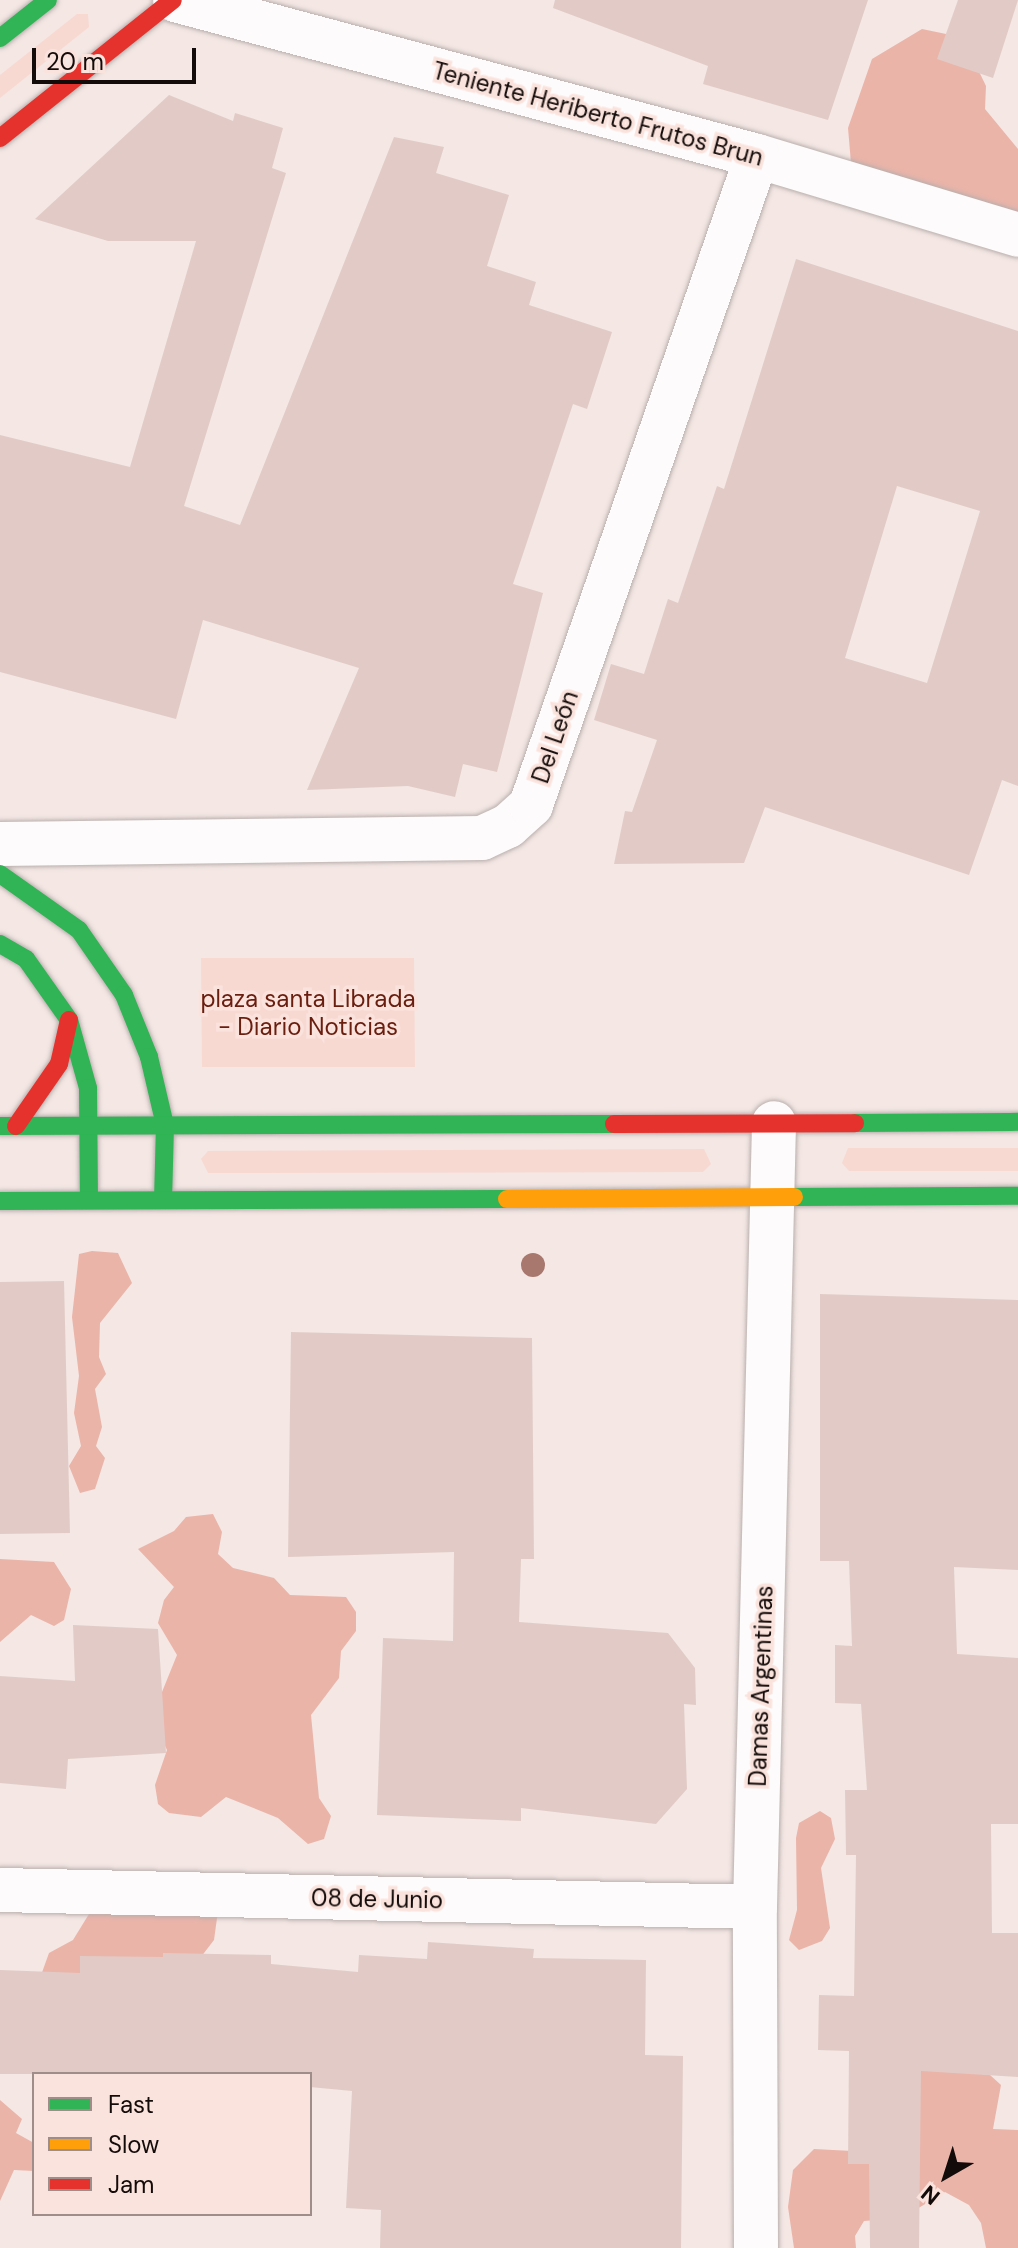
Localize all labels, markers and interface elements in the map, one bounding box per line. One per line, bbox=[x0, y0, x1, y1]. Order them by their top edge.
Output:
scale bar bbox=[36, 32, 200, 82]
text: 20 m bbox=[46, 46, 104, 77]
street label: Teniente Heriberto Frutos Brun bbox=[430, 56, 766, 172]
street label: Del León bbox=[526, 687, 584, 787]
park label: plaza santa Librada - Diario Noticias bbox=[200, 985, 416, 1041]
street label: Damas Argentinas bbox=[743, 1585, 779, 1787]
street label: 08 de Junio bbox=[311, 1883, 443, 1915]
legend bbox=[32, 2072, 312, 2216]
text: Fast bbox=[108, 2089, 154, 2120]
text: Slow bbox=[108, 2129, 159, 2160]
north arrow bbox=[906, 2136, 986, 2216]
text: Jam bbox=[108, 2169, 154, 2200]
text: N bbox=[915, 2179, 946, 2211]

